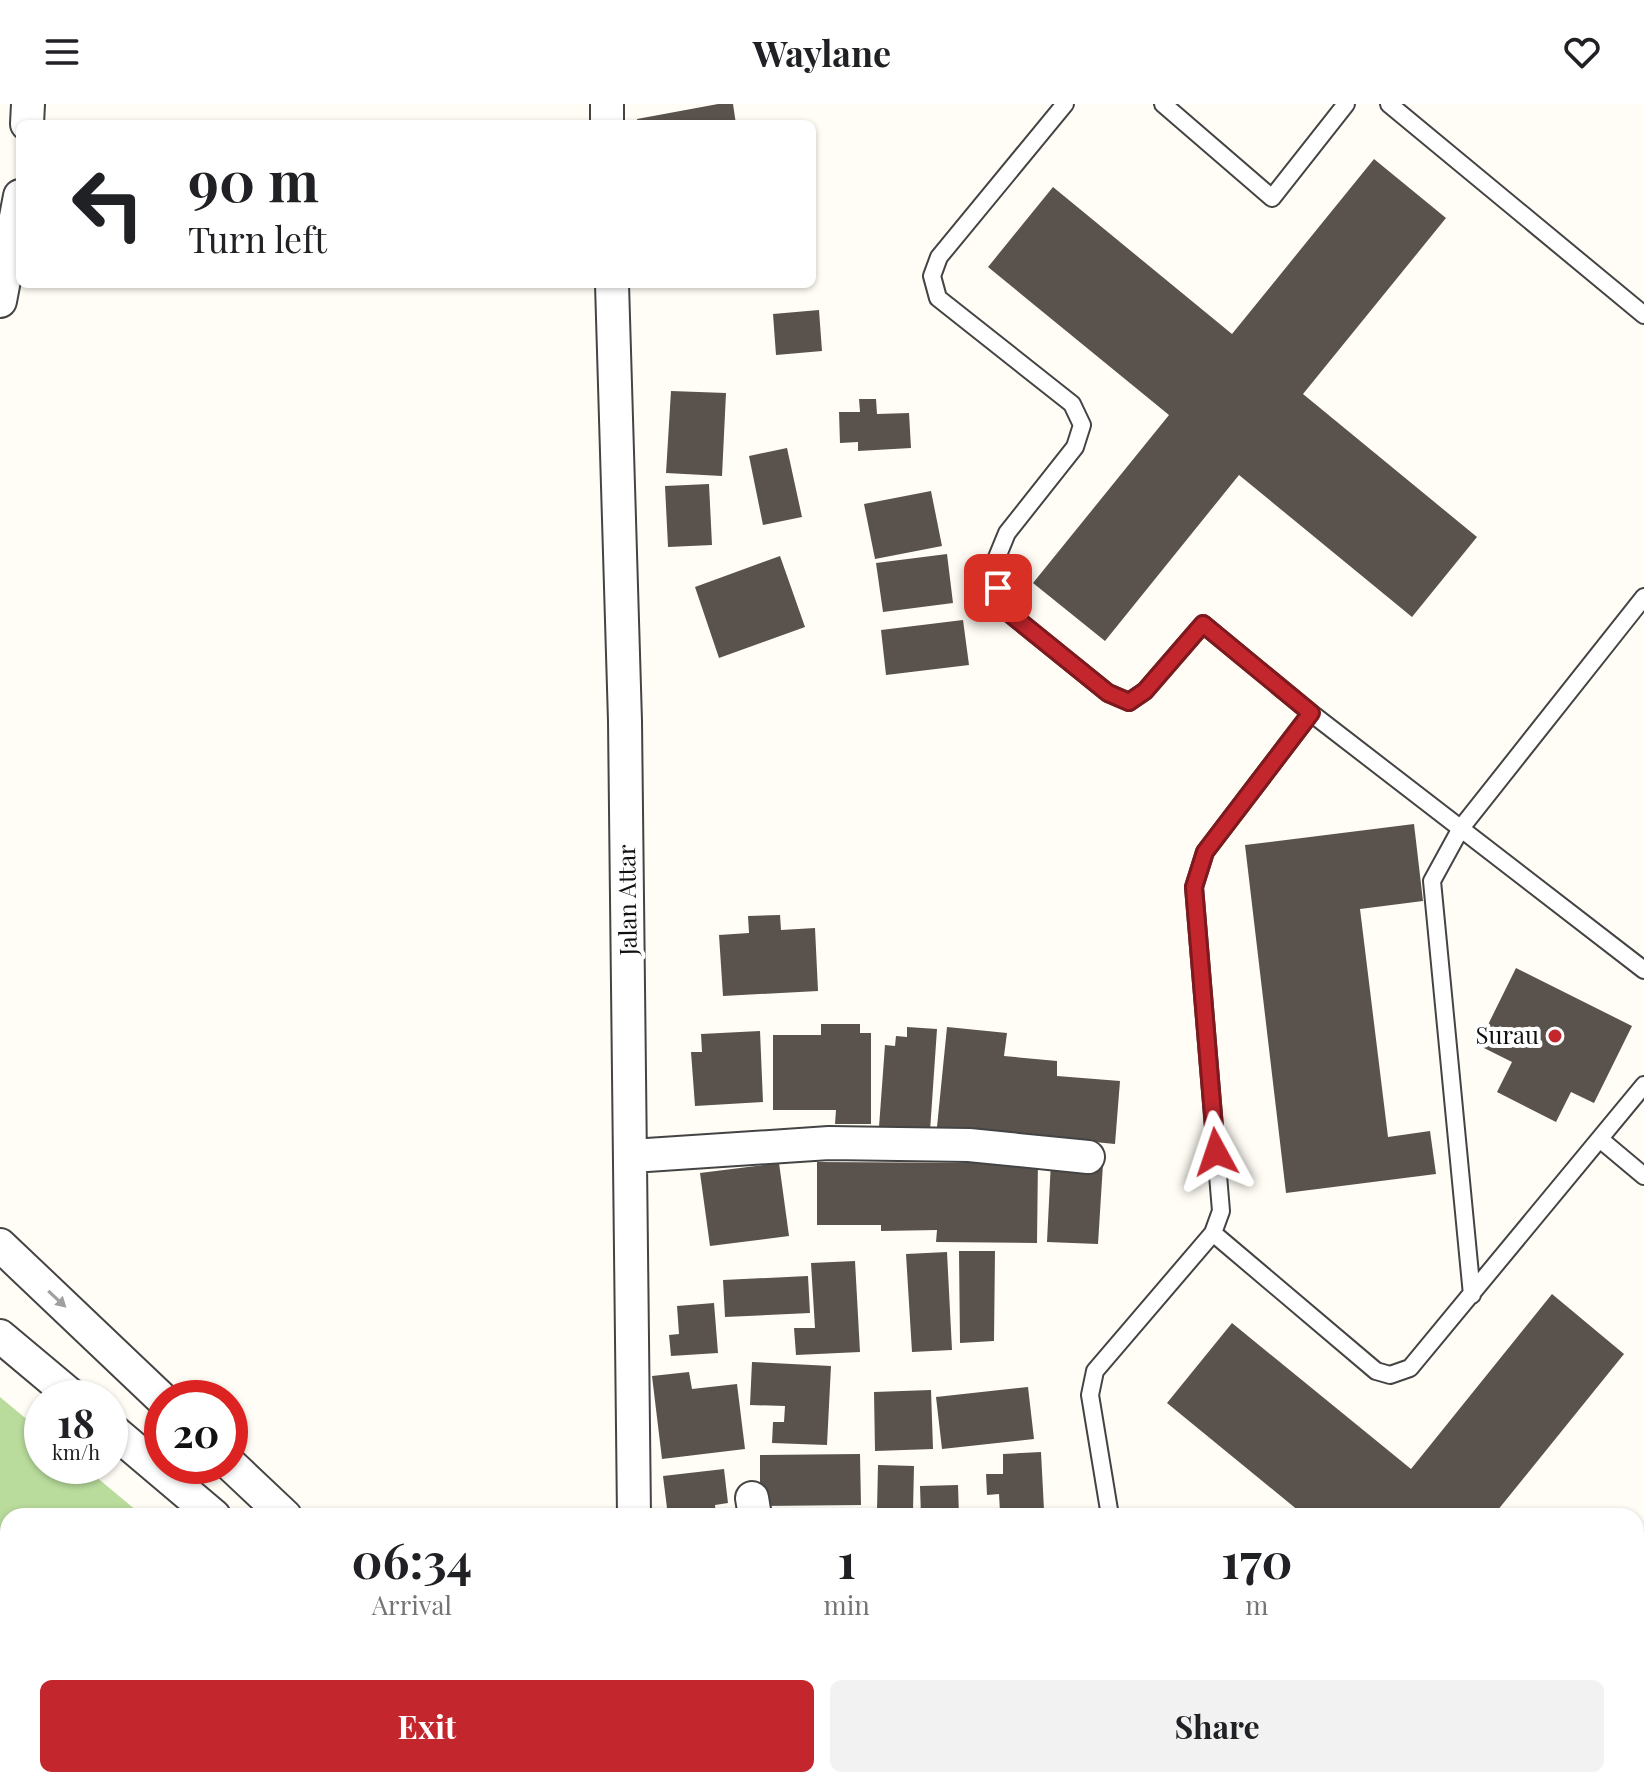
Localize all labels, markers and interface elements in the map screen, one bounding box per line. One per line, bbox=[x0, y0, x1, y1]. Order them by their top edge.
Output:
text: Waylane bbox=[753, 28, 891, 76]
icon: menu bbox=[40, 30, 84, 74]
icon: heart bbox=[1560, 30, 1604, 74]
text: 90 m bbox=[188, 142, 319, 217]
icon: left bbox=[56, 152, 160, 256]
text: Turn left bbox=[188, 214, 327, 262]
pin bbox=[964, 554, 1032, 622]
icon: arrive bbox=[976, 566, 1020, 610]
street label: Jalan Attar bbox=[609, 844, 643, 957]
place label: Surau bbox=[1476, 1018, 1539, 1050]
marker: Surau bbox=[1546, 1027, 1564, 1045]
position arrow bbox=[1174, 1110, 1258, 1194]
one-way arrow bbox=[47, 1290, 66, 1308]
speed limit sign: 20 bbox=[144, 1380, 248, 1484]
text: 18 bbox=[57, 1395, 95, 1448]
text: km/h bbox=[52, 1438, 100, 1465]
text: 06:34 bbox=[352, 1527, 472, 1591]
text: 1 bbox=[838, 1527, 856, 1591]
text: 170 bbox=[1221, 1527, 1293, 1591]
text: Arrival bbox=[372, 1587, 452, 1622]
text: min bbox=[824, 1587, 870, 1622]
text: m bbox=[1245, 1587, 1268, 1622]
button: Exit bbox=[40, 1680, 814, 1772]
button: Share bbox=[830, 1680, 1604, 1772]

